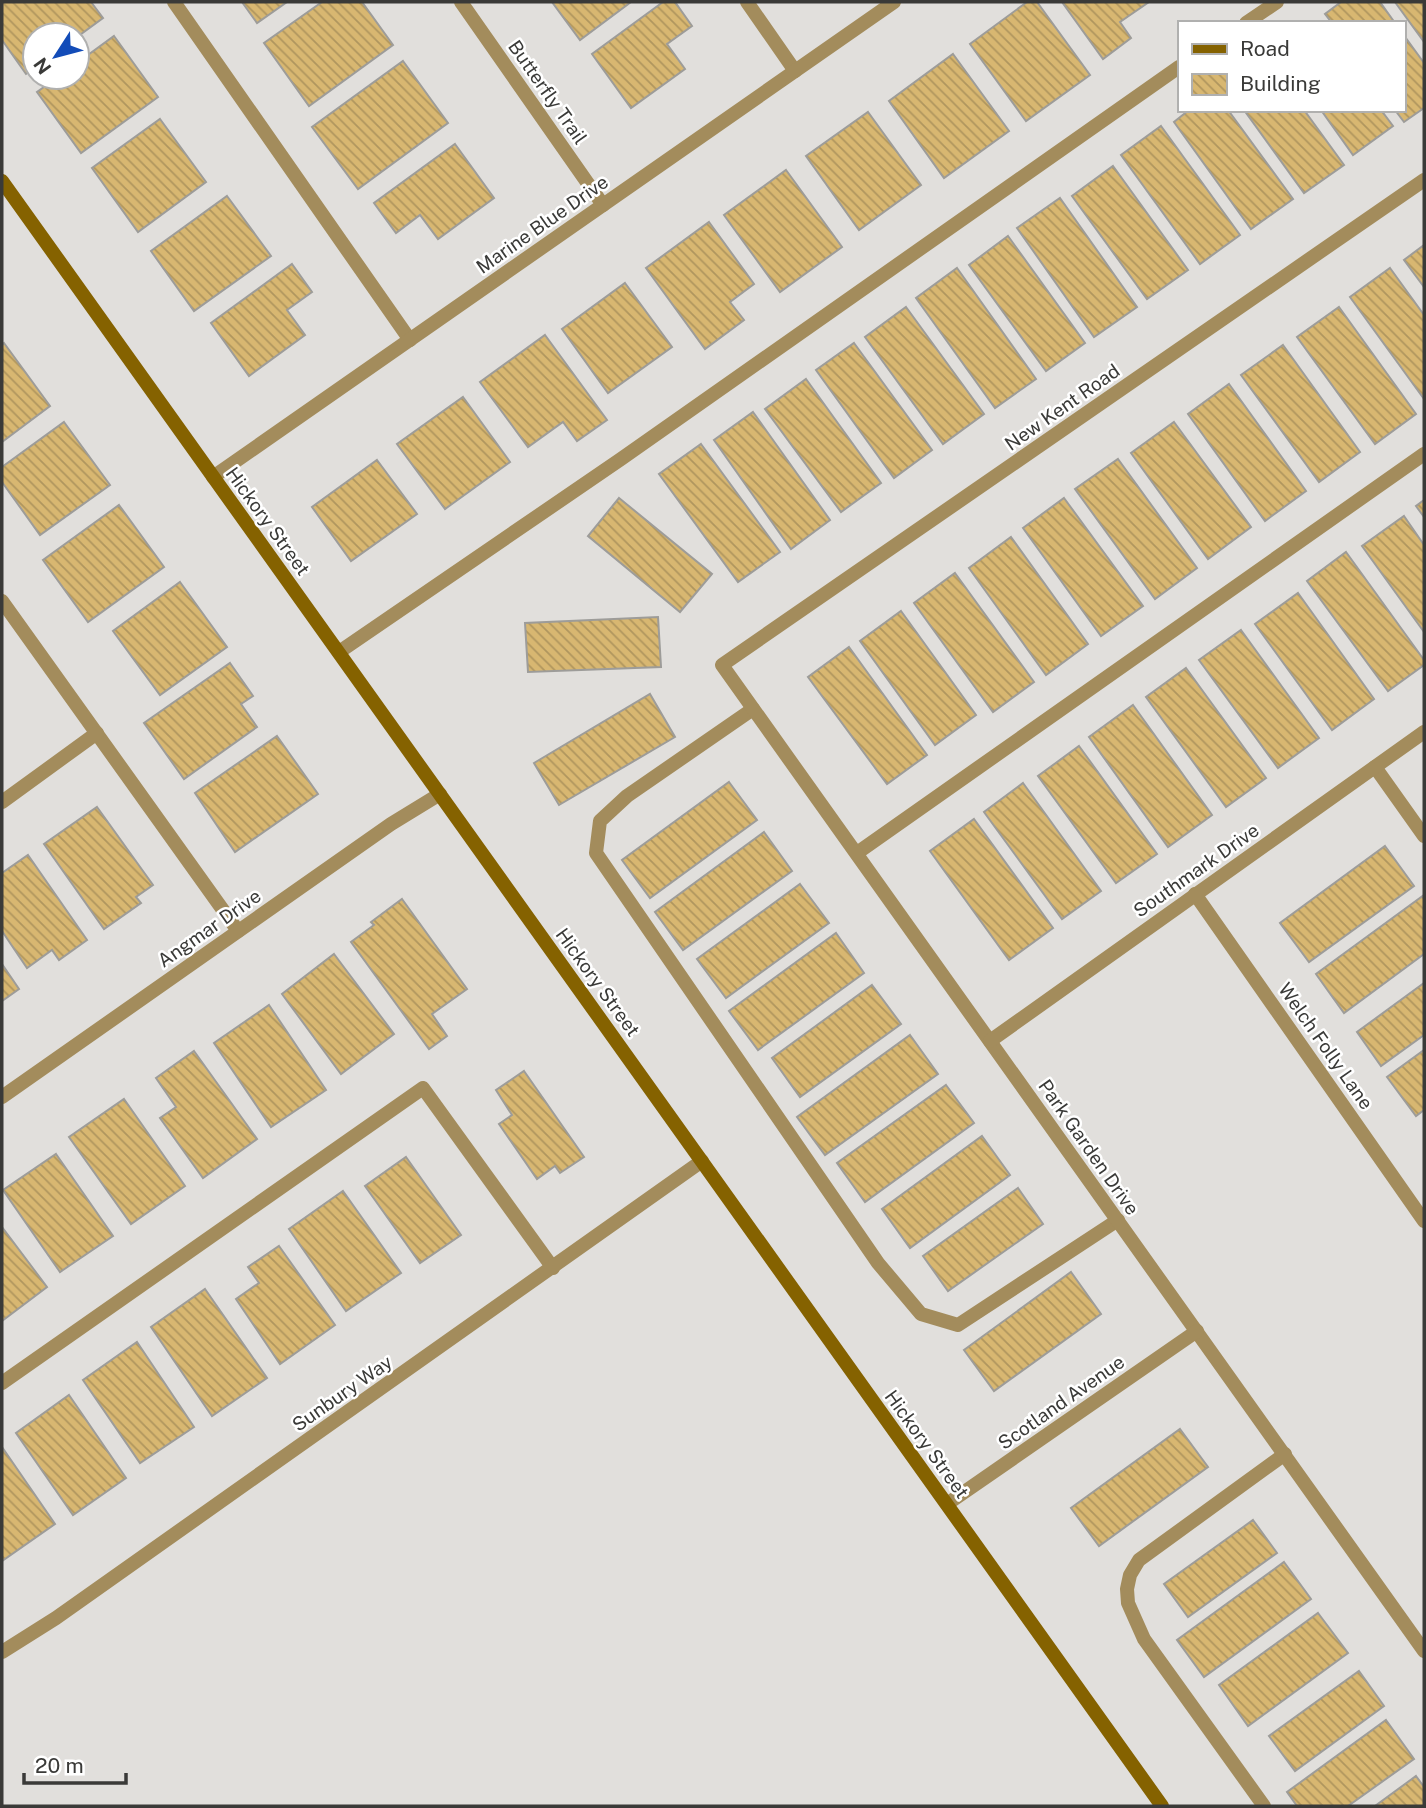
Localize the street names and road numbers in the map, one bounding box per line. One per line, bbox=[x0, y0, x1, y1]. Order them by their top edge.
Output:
street label: Butterfly Trail bbox=[504, 36, 592, 148]
street label: Marine Blue Drive bbox=[472, 170, 612, 278]
street label: New Kent Road bbox=[1000, 359, 1124, 455]
street label: Hickory Street bbox=[221, 463, 315, 579]
street label: Southmark Drive bbox=[1129, 819, 1263, 921]
street label: Angmar Drive bbox=[153, 884, 265, 972]
street label: Hickory Street bbox=[551, 924, 645, 1040]
street label: Welch Folly Lane bbox=[1274, 979, 1378, 1113]
street label: Park Garden Drive bbox=[1034, 1075, 1144, 1219]
street label: Sunbury Way bbox=[288, 1350, 396, 1436]
street label: Scotland Avenue bbox=[994, 1350, 1128, 1454]
street label: Hickory Street bbox=[880, 1386, 974, 1502]

